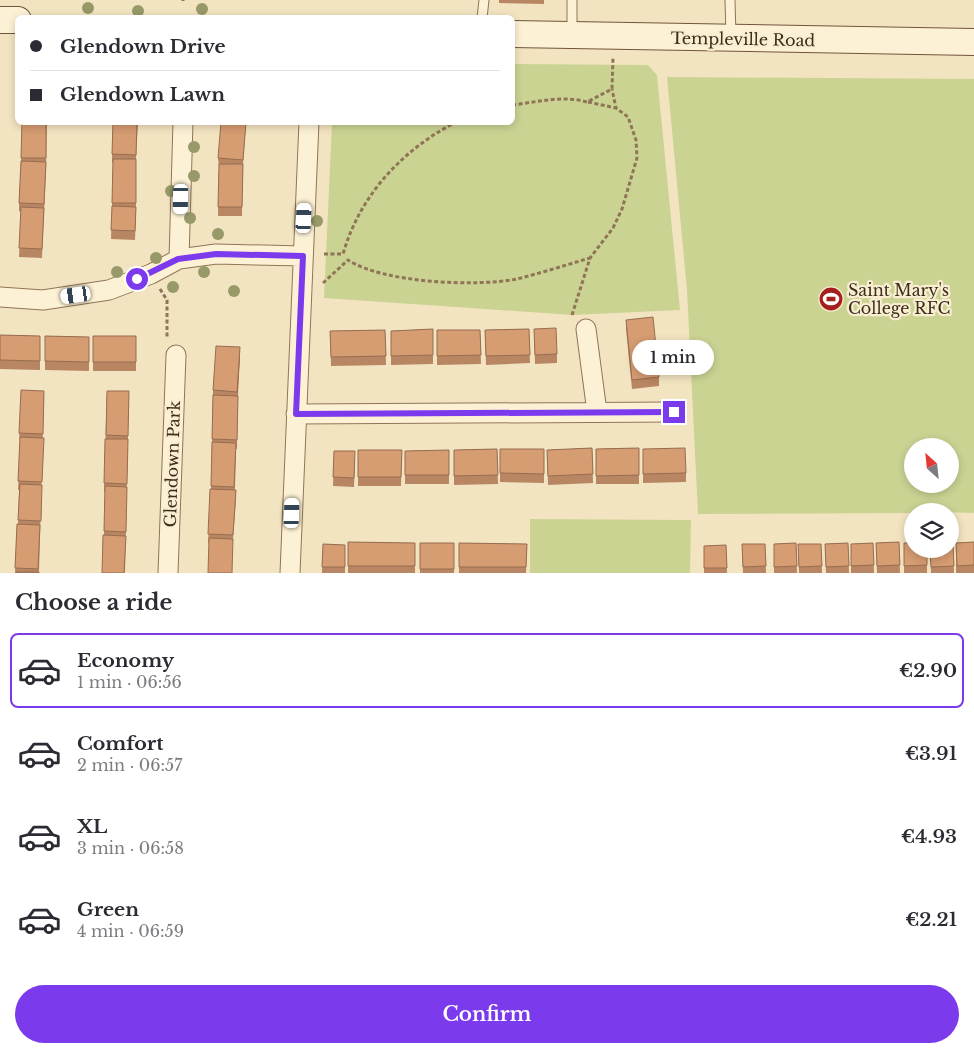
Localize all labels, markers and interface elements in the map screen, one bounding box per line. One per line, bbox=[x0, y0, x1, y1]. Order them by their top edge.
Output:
street label: Templeville Road bbox=[671, 28, 816, 50]
text: Glendown Drive bbox=[60, 35, 226, 58]
text: Glendown Lawn bbox=[60, 83, 225, 106]
car bbox=[173, 184, 188, 214]
car bbox=[295, 203, 312, 233]
route start bbox=[126, 268, 148, 290]
place label: Saint Mary's College RFC bbox=[848, 280, 950, 318]
car bbox=[60, 285, 91, 305]
sports icon: Saint Mary's College RFC bbox=[818, 286, 844, 312]
callout: 1 min bbox=[633, 340, 715, 374]
text: 1 min bbox=[650, 347, 696, 367]
street label: Glendown Park bbox=[160, 400, 184, 528]
route end bbox=[663, 401, 685, 423]
north arrow bbox=[904, 438, 959, 492]
map controls bbox=[904, 438, 959, 558]
car bbox=[283, 498, 300, 528]
button: layers bbox=[904, 503, 959, 558]
text: Choose a ride bbox=[15, 589, 172, 616]
icon: car bbox=[17, 648, 62, 693]
text: Economy bbox=[77, 649, 174, 672]
text: €2.90 bbox=[899, 659, 957, 682]
text: 1 min · 06:56 bbox=[77, 672, 182, 692]
icon: car bbox=[17, 731, 62, 776]
text: Comfort bbox=[77, 732, 164, 755]
text: €3.91 bbox=[905, 742, 957, 765]
text: 2 min · 06:57 bbox=[77, 755, 182, 775]
icon: car bbox=[17, 814, 62, 859]
text: XL bbox=[77, 815, 107, 838]
text: €4.93 bbox=[901, 825, 957, 848]
text: 3 min · 06:58 bbox=[77, 838, 184, 858]
icon: car bbox=[17, 897, 62, 942]
text: Green bbox=[77, 898, 139, 921]
text: €2.21 bbox=[905, 908, 957, 931]
text: 4 min · 06:59 bbox=[77, 921, 184, 941]
button: Confirm bbox=[15, 985, 959, 1043]

